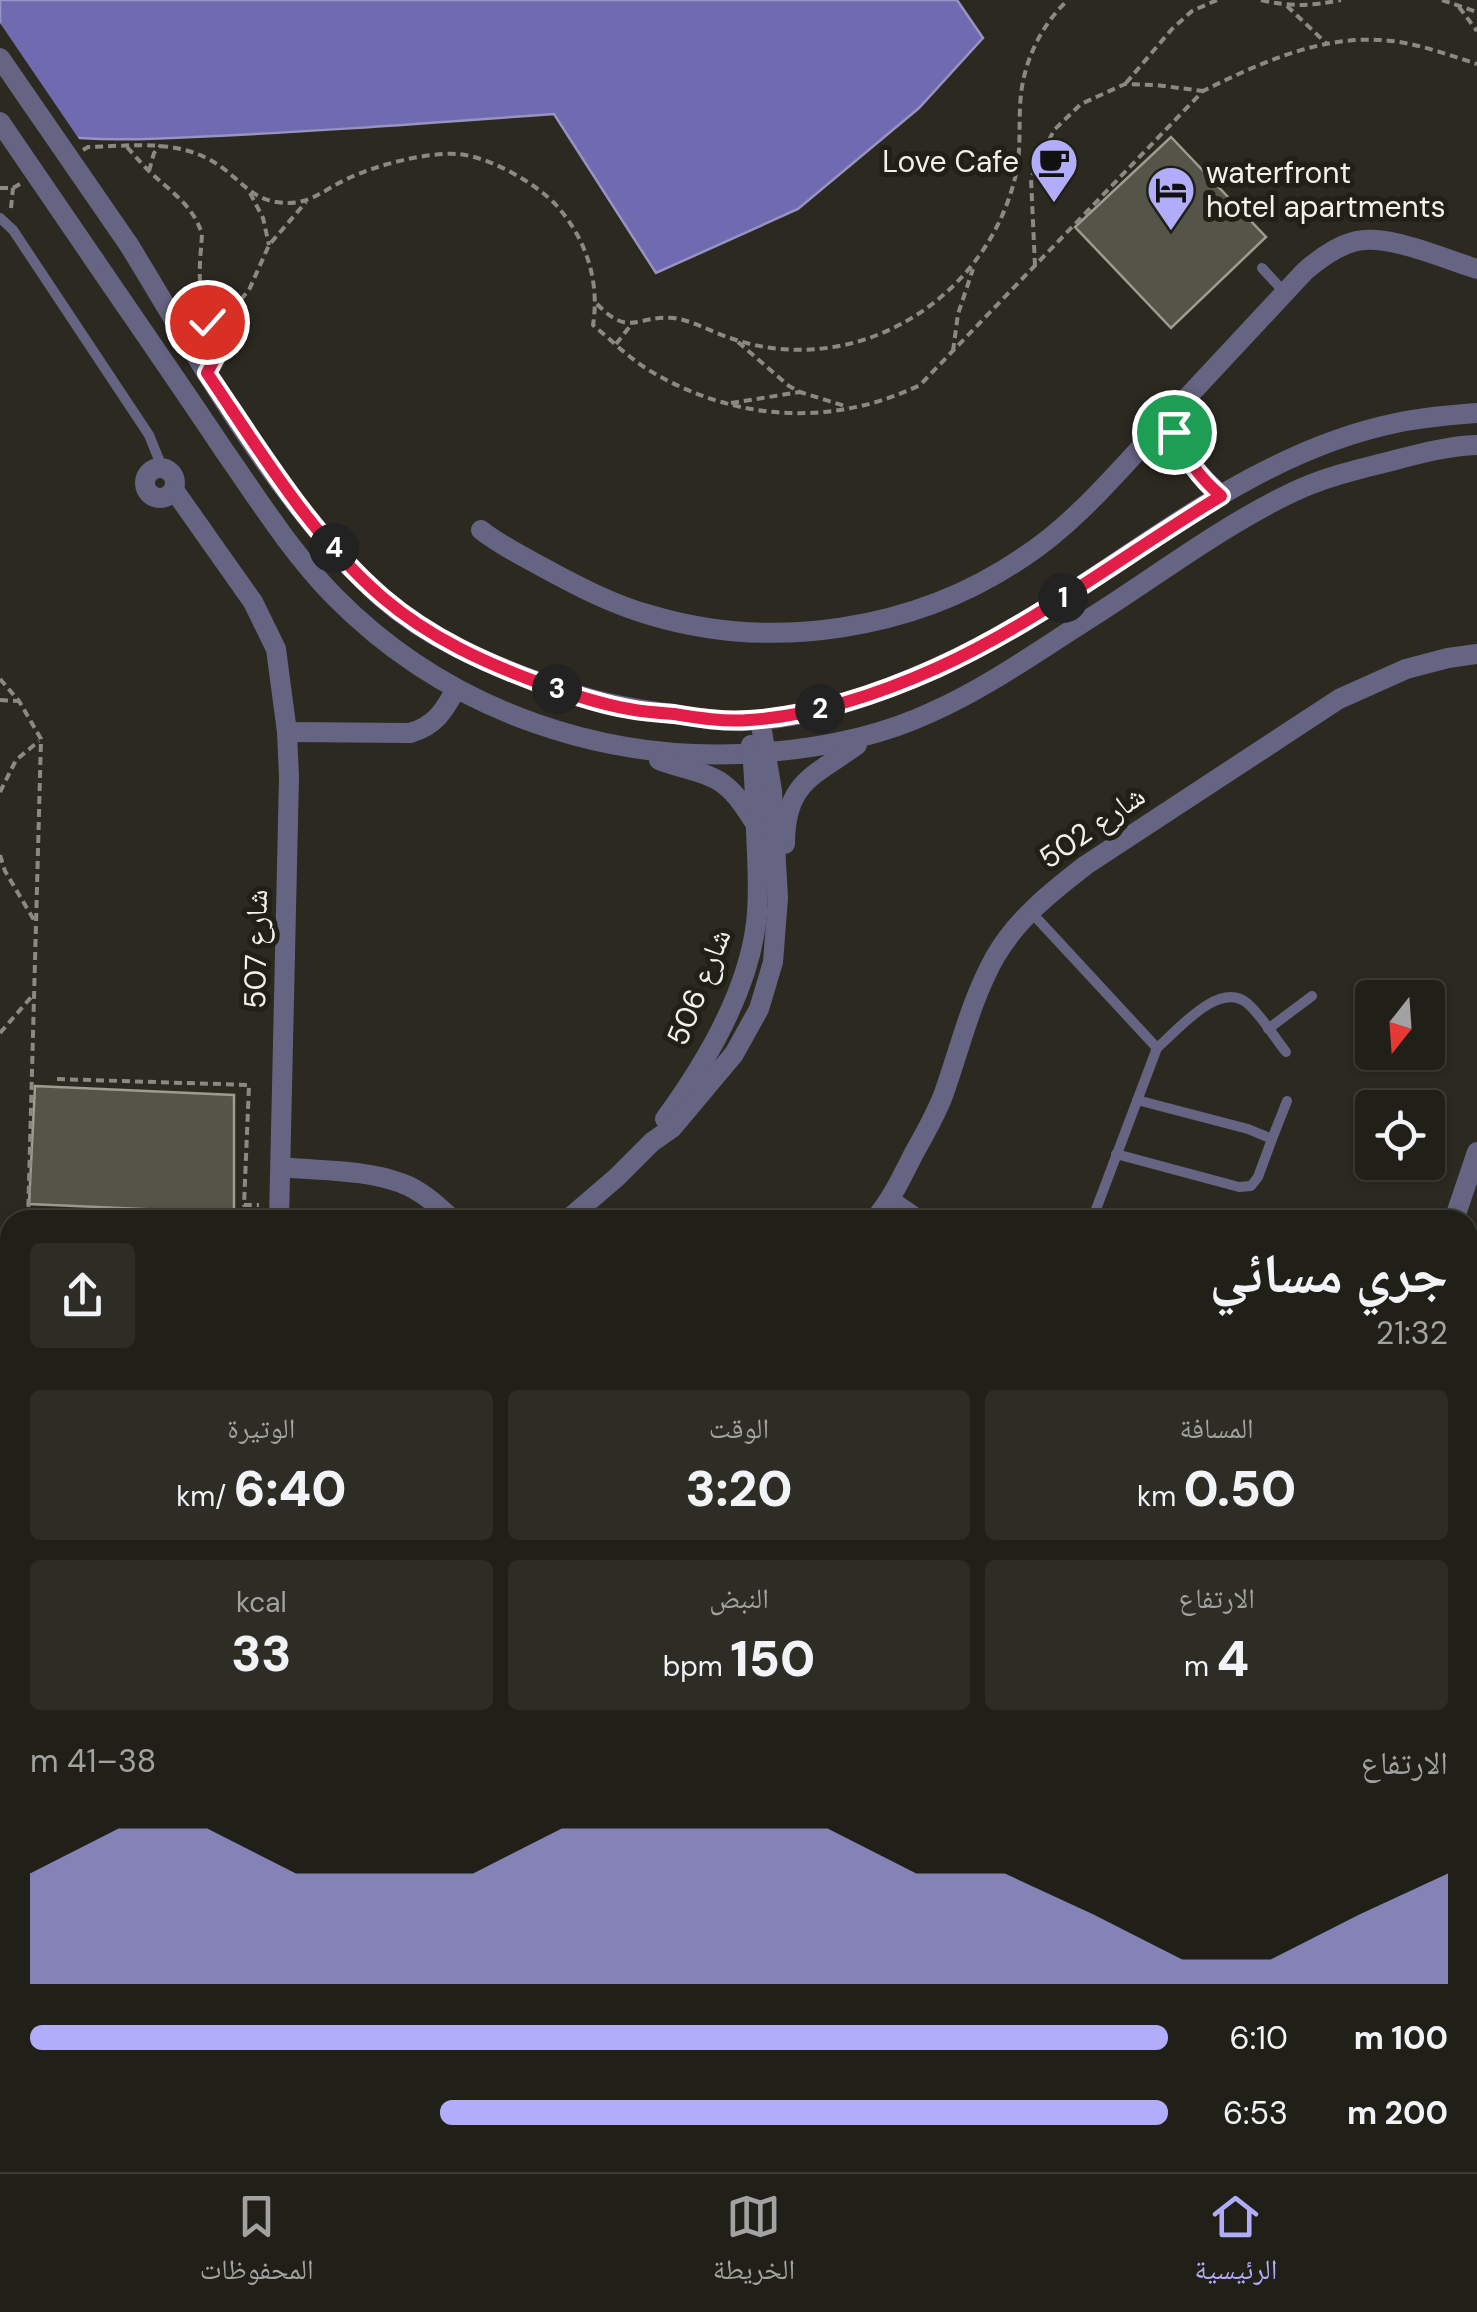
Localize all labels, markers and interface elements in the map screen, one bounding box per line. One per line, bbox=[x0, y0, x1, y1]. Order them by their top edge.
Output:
cafe icon: Love Cafe bbox=[1028, 136, 1080, 204]
place label: Love Cafe bbox=[882, 142, 1019, 181]
place label: waterfront hotel apartments bbox=[1206, 153, 1446, 226]
hotel icon: waterfront hotel apartments bbox=[1145, 164, 1197, 232]
pin bbox=[165, 280, 250, 365]
icon: check bbox=[180, 295, 235, 350]
pin bbox=[1132, 390, 1217, 475]
icon: arrive bbox=[1147, 405, 1202, 460]
pin: 4 bbox=[309, 523, 359, 573]
text: 4 bbox=[325, 529, 343, 566]
pin: 1 bbox=[1038, 573, 1088, 623]
text: 1 bbox=[1058, 579, 1068, 616]
pin: 3 bbox=[532, 664, 582, 714]
text: 3 bbox=[549, 670, 565, 707]
pin: 2 bbox=[795, 684, 845, 734]
text: 2 bbox=[812, 690, 828, 727]
street label: شارع 502 bbox=[1031, 776, 1152, 877]
street label: شارع 507 bbox=[235, 889, 276, 1009]
street label: شارع 506 bbox=[657, 923, 740, 1051]
north arrow bbox=[1355, 980, 1445, 1070]
map controls bbox=[1355, 980, 1445, 1180]
button: locate bbox=[1355, 1090, 1445, 1180]
text: جري مسائي bbox=[1210, 1238, 1448, 1310]
button: share bbox=[30, 1243, 135, 1348]
text: 21:32 bbox=[1376, 1312, 1448, 1354]
text: الوتيرة bbox=[227, 1410, 295, 1447]
text: الوقت bbox=[709, 1410, 769, 1447]
text: المسافة bbox=[1180, 1410, 1254, 1447]
text: 6:40 bbox=[234, 1456, 347, 1522]
text: 3:20 bbox=[685, 1456, 793, 1522]
text: 0.50 bbox=[1184, 1456, 1296, 1522]
text: /km bbox=[176, 1478, 234, 1515]
text: km bbox=[1137, 1478, 1184, 1515]
text: النبض bbox=[709, 1580, 769, 1617]
text: الارتفاع bbox=[1178, 1580, 1255, 1617]
text: kcal bbox=[236, 1584, 287, 1621]
text: 33 bbox=[231, 1621, 292, 1687]
text: 150 bbox=[730, 1626, 815, 1692]
text: 4 bbox=[1217, 1626, 1249, 1692]
text: bpm bbox=[663, 1648, 730, 1685]
text: m bbox=[1184, 1648, 1217, 1685]
text: 38–41 m bbox=[30, 1740, 156, 1782]
text: الارتفاع bbox=[1361, 1742, 1448, 1784]
text: 6:10 bbox=[1230, 2017, 1288, 2059]
text: 100 m bbox=[1354, 2017, 1448, 2059]
text: 6:53 bbox=[1223, 2092, 1288, 2134]
text: 200 m bbox=[1347, 2092, 1448, 2134]
tab: المحفوظات bbox=[200, 2189, 314, 2297]
tab: الخريطة bbox=[713, 2189, 795, 2297]
tab: الرئيسية bbox=[1194, 2189, 1277, 2297]

